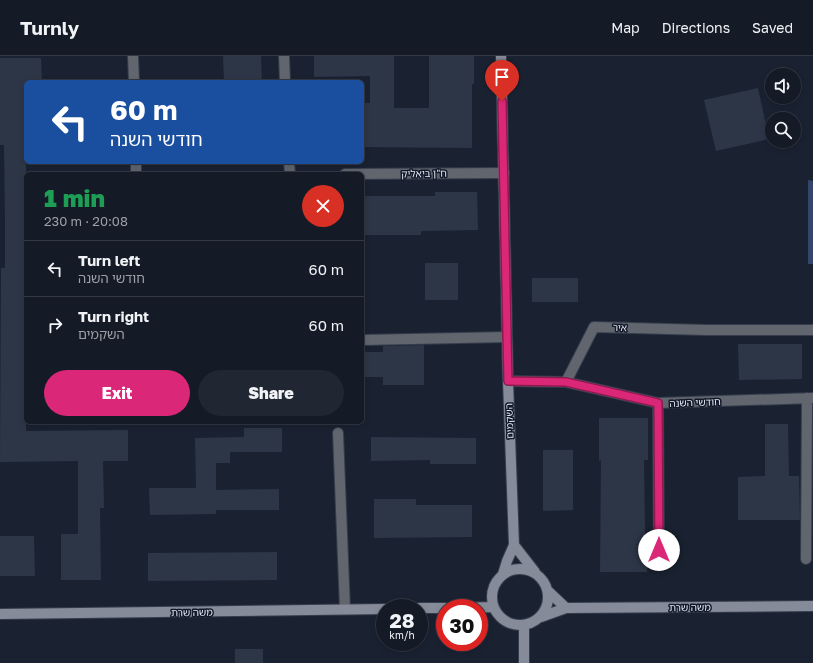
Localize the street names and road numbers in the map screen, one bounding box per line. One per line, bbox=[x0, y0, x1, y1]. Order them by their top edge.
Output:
street label: ח"ן ביאליק bbox=[401, 167, 447, 179]
street label: איר bbox=[613, 321, 627, 333]
street label: חודשי השנה bbox=[669, 395, 721, 409]
street label: השקמים bbox=[502, 403, 516, 439]
street label: משה שרת bbox=[669, 601, 711, 613]
street label: משה שרת bbox=[171, 606, 213, 618]

